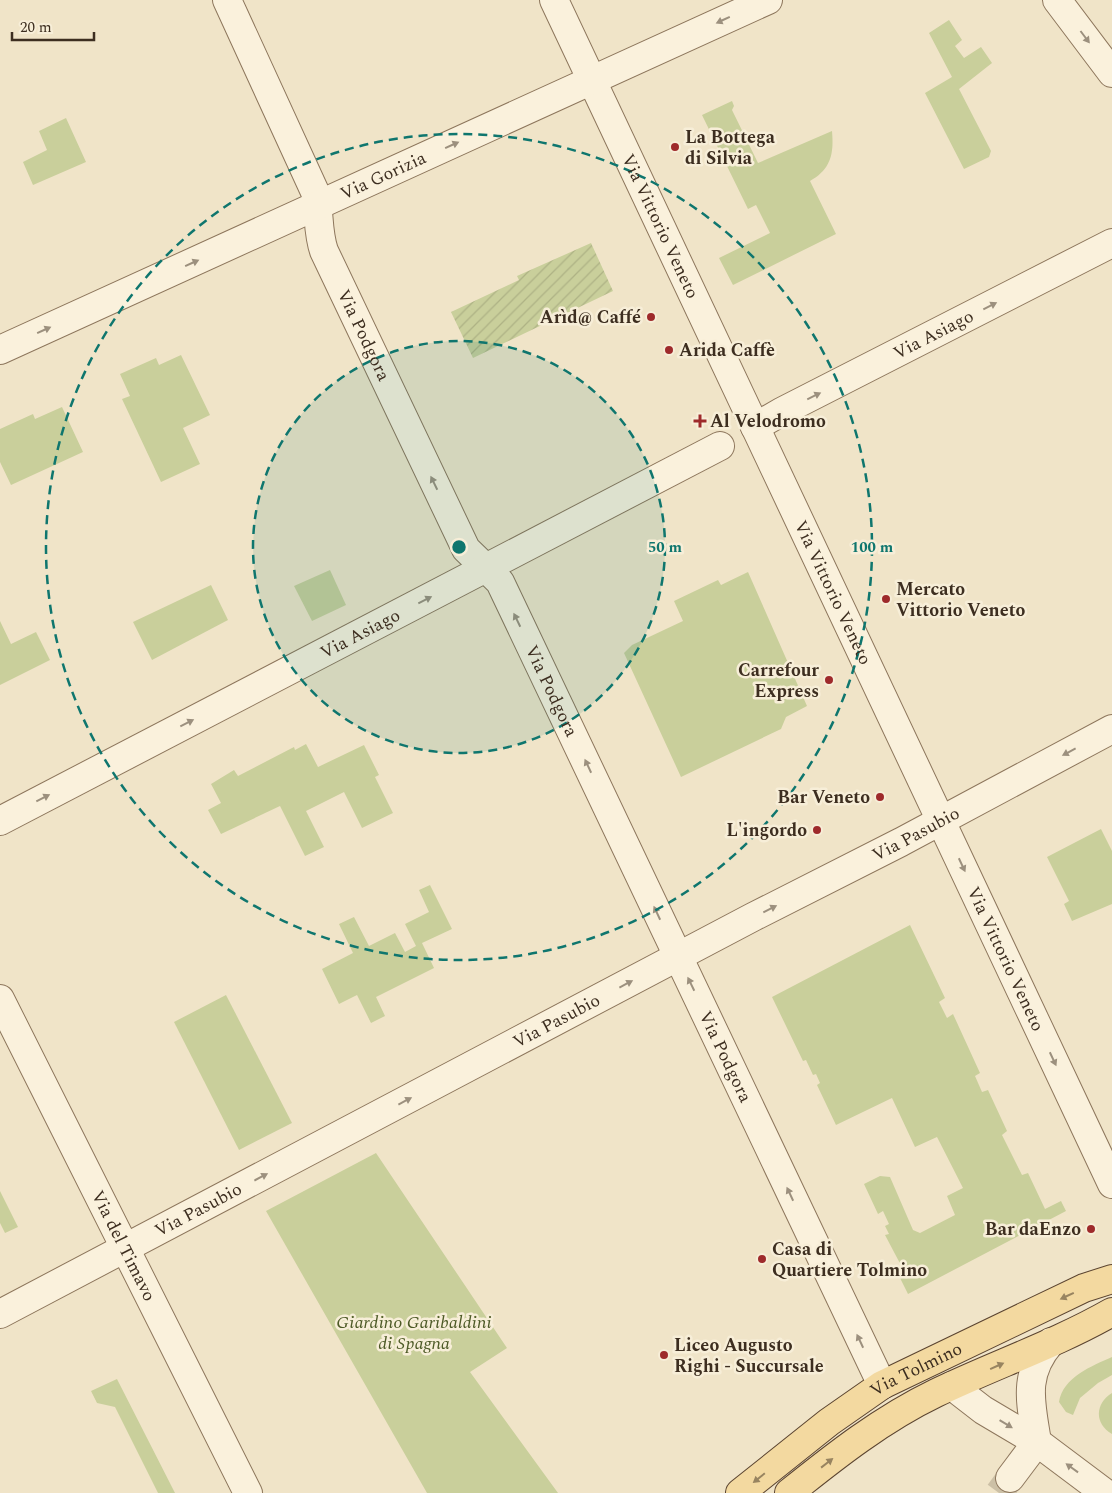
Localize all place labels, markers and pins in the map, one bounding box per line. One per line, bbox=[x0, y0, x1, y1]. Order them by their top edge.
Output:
place label: La Bottega di Silvia bbox=[685, 124, 776, 172]
marker: La Bottega di Silvia bbox=[669, 141, 681, 153]
place label: Arìd@ Caffé bbox=[540, 304, 641, 331]
marker: Arìd@ Caffé bbox=[645, 311, 657, 323]
place label: Arida Caffè bbox=[679, 337, 775, 364]
marker: Arida Caffè bbox=[663, 344, 675, 356]
place label: Al Velodromo bbox=[710, 408, 826, 435]
marker: Al Velodromo bbox=[694, 415, 706, 427]
centre of rings bbox=[450, 538, 468, 556]
place label: Mercato Vittorio Veneto bbox=[896, 576, 1026, 624]
marker: Mercato Vittorio Veneto bbox=[880, 593, 892, 605]
place label: Carrefour Express bbox=[738, 657, 819, 705]
marker: Carrefour Express bbox=[823, 674, 835, 686]
place label: Bar Veneto bbox=[777, 784, 870, 811]
marker: Bar Veneto bbox=[874, 791, 886, 803]
place label: L'ingordo bbox=[726, 817, 807, 844]
marker: L'ingordo bbox=[811, 824, 823, 836]
place label: Bar daEnzo bbox=[985, 1216, 1081, 1243]
marker: Bar daEnzo bbox=[1085, 1223, 1097, 1235]
place label: Casa di Quartiere Tolmino bbox=[772, 1236, 927, 1284]
marker: Casa di Quartiere Tolmino bbox=[756, 1253, 768, 1265]
place label: Liceo Augusto Righi - Succursale bbox=[674, 1332, 824, 1380]
marker: Liceo Augusto Righi - Succursale bbox=[658, 1349, 670, 1361]

